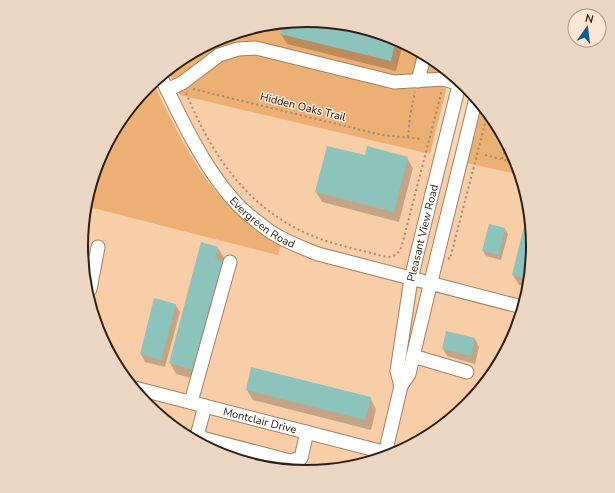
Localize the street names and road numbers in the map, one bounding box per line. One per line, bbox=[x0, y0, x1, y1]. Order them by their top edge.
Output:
street label: Hidden Oaks Trail bbox=[259, 89, 348, 125]
street label: Pleasant View Road bbox=[403, 183, 442, 283]
street label: Evergreen Road bbox=[226, 193, 297, 251]
street label: Montclair Drive bbox=[222, 404, 298, 437]

